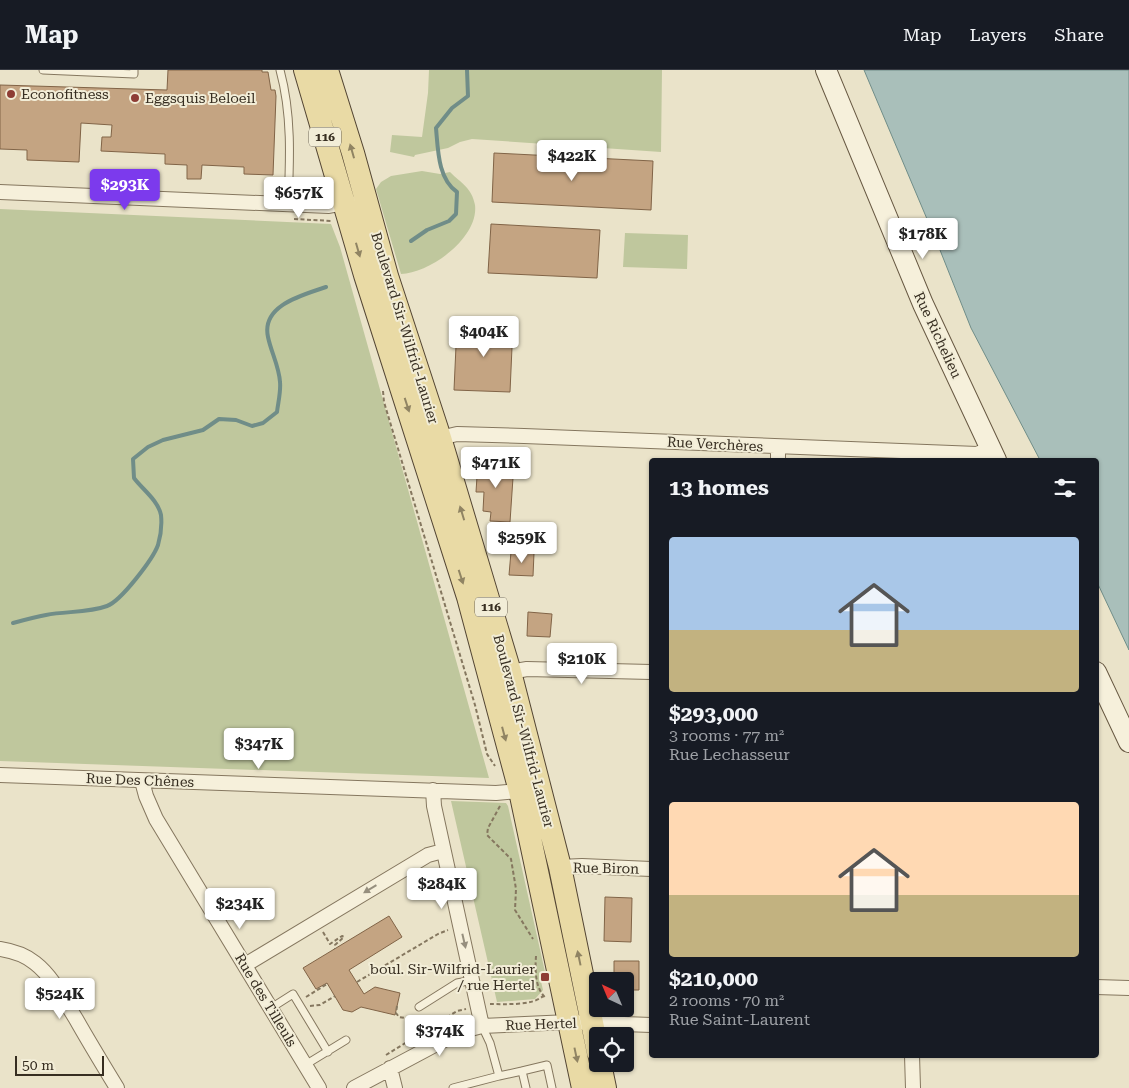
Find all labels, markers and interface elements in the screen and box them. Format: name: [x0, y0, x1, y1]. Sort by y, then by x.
text: Map: [25, 21, 79, 49]
text: Map: [903, 24, 942, 45]
text: Layers: [970, 24, 1026, 45]
text: Share: [1054, 24, 1104, 45]
place label: Econofitness: [21, 86, 109, 102]
marker: Econofitness: [5, 88, 17, 100]
place label: Eggsquis Beloeil: [145, 90, 256, 106]
marker: Eggsquis Beloeil: [129, 92, 141, 104]
road number: 116: [309, 128, 341, 146]
pin: $422K: [537, 140, 607, 182]
one-way arrow: [348, 144, 356, 159]
text: $422K: [548, 146, 596, 165]
pin: $293K: [90, 168, 160, 211]
text: $293K: [101, 175, 149, 194]
pin: $657K: [264, 176, 334, 219]
text: $657K: [275, 183, 323, 202]
pin: $178K: [888, 218, 958, 260]
text: $178K: [899, 224, 947, 243]
street label: Boulevard Sir-Wilfrid-Laurier: [368, 230, 442, 426]
one-way arrow: [355, 243, 363, 258]
street label: Rue Richelieu: [911, 289, 965, 381]
pin: $404K: [449, 316, 519, 358]
text: $404K: [460, 322, 508, 341]
one-way arrow: [403, 398, 411, 413]
street label: Rue Verchères: [667, 433, 764, 455]
pin: $471K: [461, 446, 531, 489]
text: $471K: [472, 453, 520, 472]
icon: filters: [1051, 474, 1079, 502]
text: 13 homes: [669, 476, 769, 500]
one-way arrow: [458, 505, 466, 520]
pin: $259K: [487, 522, 557, 564]
text: $259K: [498, 528, 546, 547]
one-way arrow: [457, 570, 465, 585]
icon: home: [829, 570, 919, 660]
road number: 116: [475, 598, 507, 616]
street label: Boulevard Sir-Wilfrid-Laurier: [490, 633, 558, 830]
pin: $210K: [547, 642, 617, 685]
text: $210K: [558, 649, 606, 668]
text: $293,000: [669, 702, 758, 726]
one-way arrow: [501, 726, 509, 741]
text: 3 rooms · 77 m²: [669, 726, 784, 745]
pin: $347K: [224, 728, 294, 770]
text: $347K: [235, 734, 283, 753]
text: Rue Lechasseur: [669, 745, 790, 764]
street label: Rue Des Chênes: [86, 770, 195, 790]
icon: home: [829, 835, 919, 925]
street label: Rue Biron: [573, 859, 639, 877]
pin: $284K: [407, 868, 477, 910]
text: $284K: [418, 874, 466, 893]
one-way arrow: [363, 885, 376, 894]
pin: $234K: [205, 888, 275, 930]
text: $234K: [216, 894, 264, 913]
one-way arrow: [460, 933, 468, 948]
one-way arrow: [574, 949, 582, 965]
street label: Rue des Tilleuls: [232, 950, 300, 1050]
place label: boul. Sir-Wilfrid-Laurier / rue Hertel: [370, 961, 536, 993]
text: $210,000: [669, 967, 758, 991]
marker: boul. Sir-Wilfrid-Laurier / rue Hertel: [539, 971, 551, 983]
north arrow: [589, 972, 634, 1018]
map controls: [589, 972, 634, 1072]
pin: $524K: [25, 978, 95, 1020]
text: $524K: [36, 984, 84, 1003]
text: 2 rooms · 70 m²: [669, 991, 784, 1010]
text: Rue Saint-Laurent: [669, 1010, 810, 1029]
pin: $374K: [405, 1014, 475, 1057]
street label: Rue Hertel: [505, 1015, 578, 1033]
text: $374K: [416, 1021, 464, 1040]
button: locate: [589, 1027, 634, 1072]
one-way arrow: [572, 1047, 580, 1063]
scale bar: [15, 1053, 104, 1076]
text: 50 m: [22, 1057, 54, 1073]

